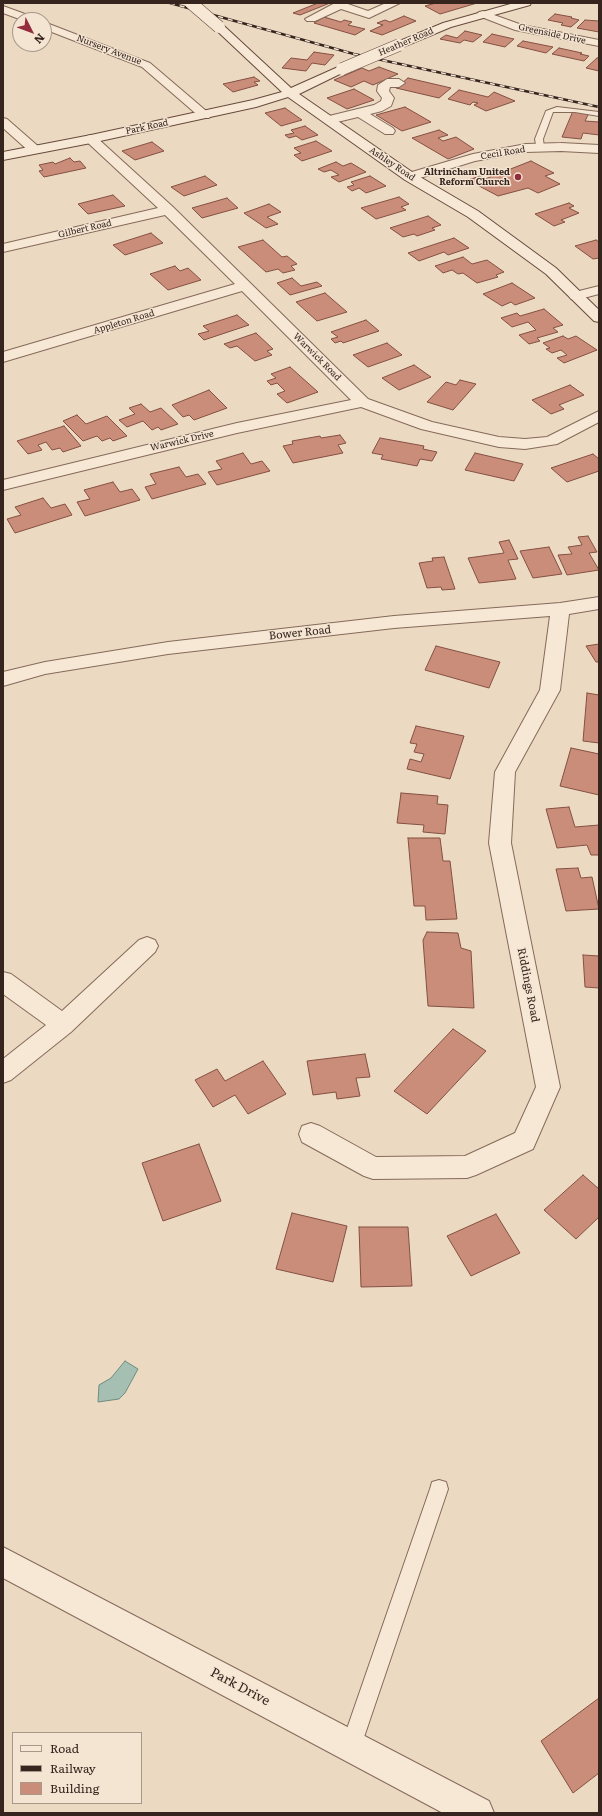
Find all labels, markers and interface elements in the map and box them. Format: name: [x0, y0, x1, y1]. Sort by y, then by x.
north arrow: [12, 12, 52, 52]
street label: Greenside Drive: [517, 22, 587, 46]
street label: Heather Road: [377, 26, 435, 58]
text: N: [31, 31, 49, 48]
street label: Nursery Avenue: [75, 33, 143, 67]
street label: Park Road: [125, 117, 169, 137]
street label: Cecil Road: [480, 144, 526, 162]
street label: Ashley Road: [367, 145, 417, 183]
place label: Altrincham United Reform Church: [424, 167, 510, 188]
marker: Altrincham United Reform Church: [513, 172, 523, 182]
street label: Gilbert Road: [57, 218, 113, 240]
street label: Appleton Road: [92, 308, 156, 336]
street label: Warwick Road: [291, 331, 343, 383]
street label: Warwick Drive: [149, 428, 215, 454]
street label: Bower Road: [268, 623, 332, 643]
street label: Riddings Road: [514, 947, 542, 1023]
street label: Park Drive: [208, 1665, 272, 1709]
legend: [12, 1732, 142, 1804]
text: Road: [50, 1739, 79, 1757]
text: Railway: [50, 1759, 96, 1777]
text: Building: [50, 1779, 99, 1797]

